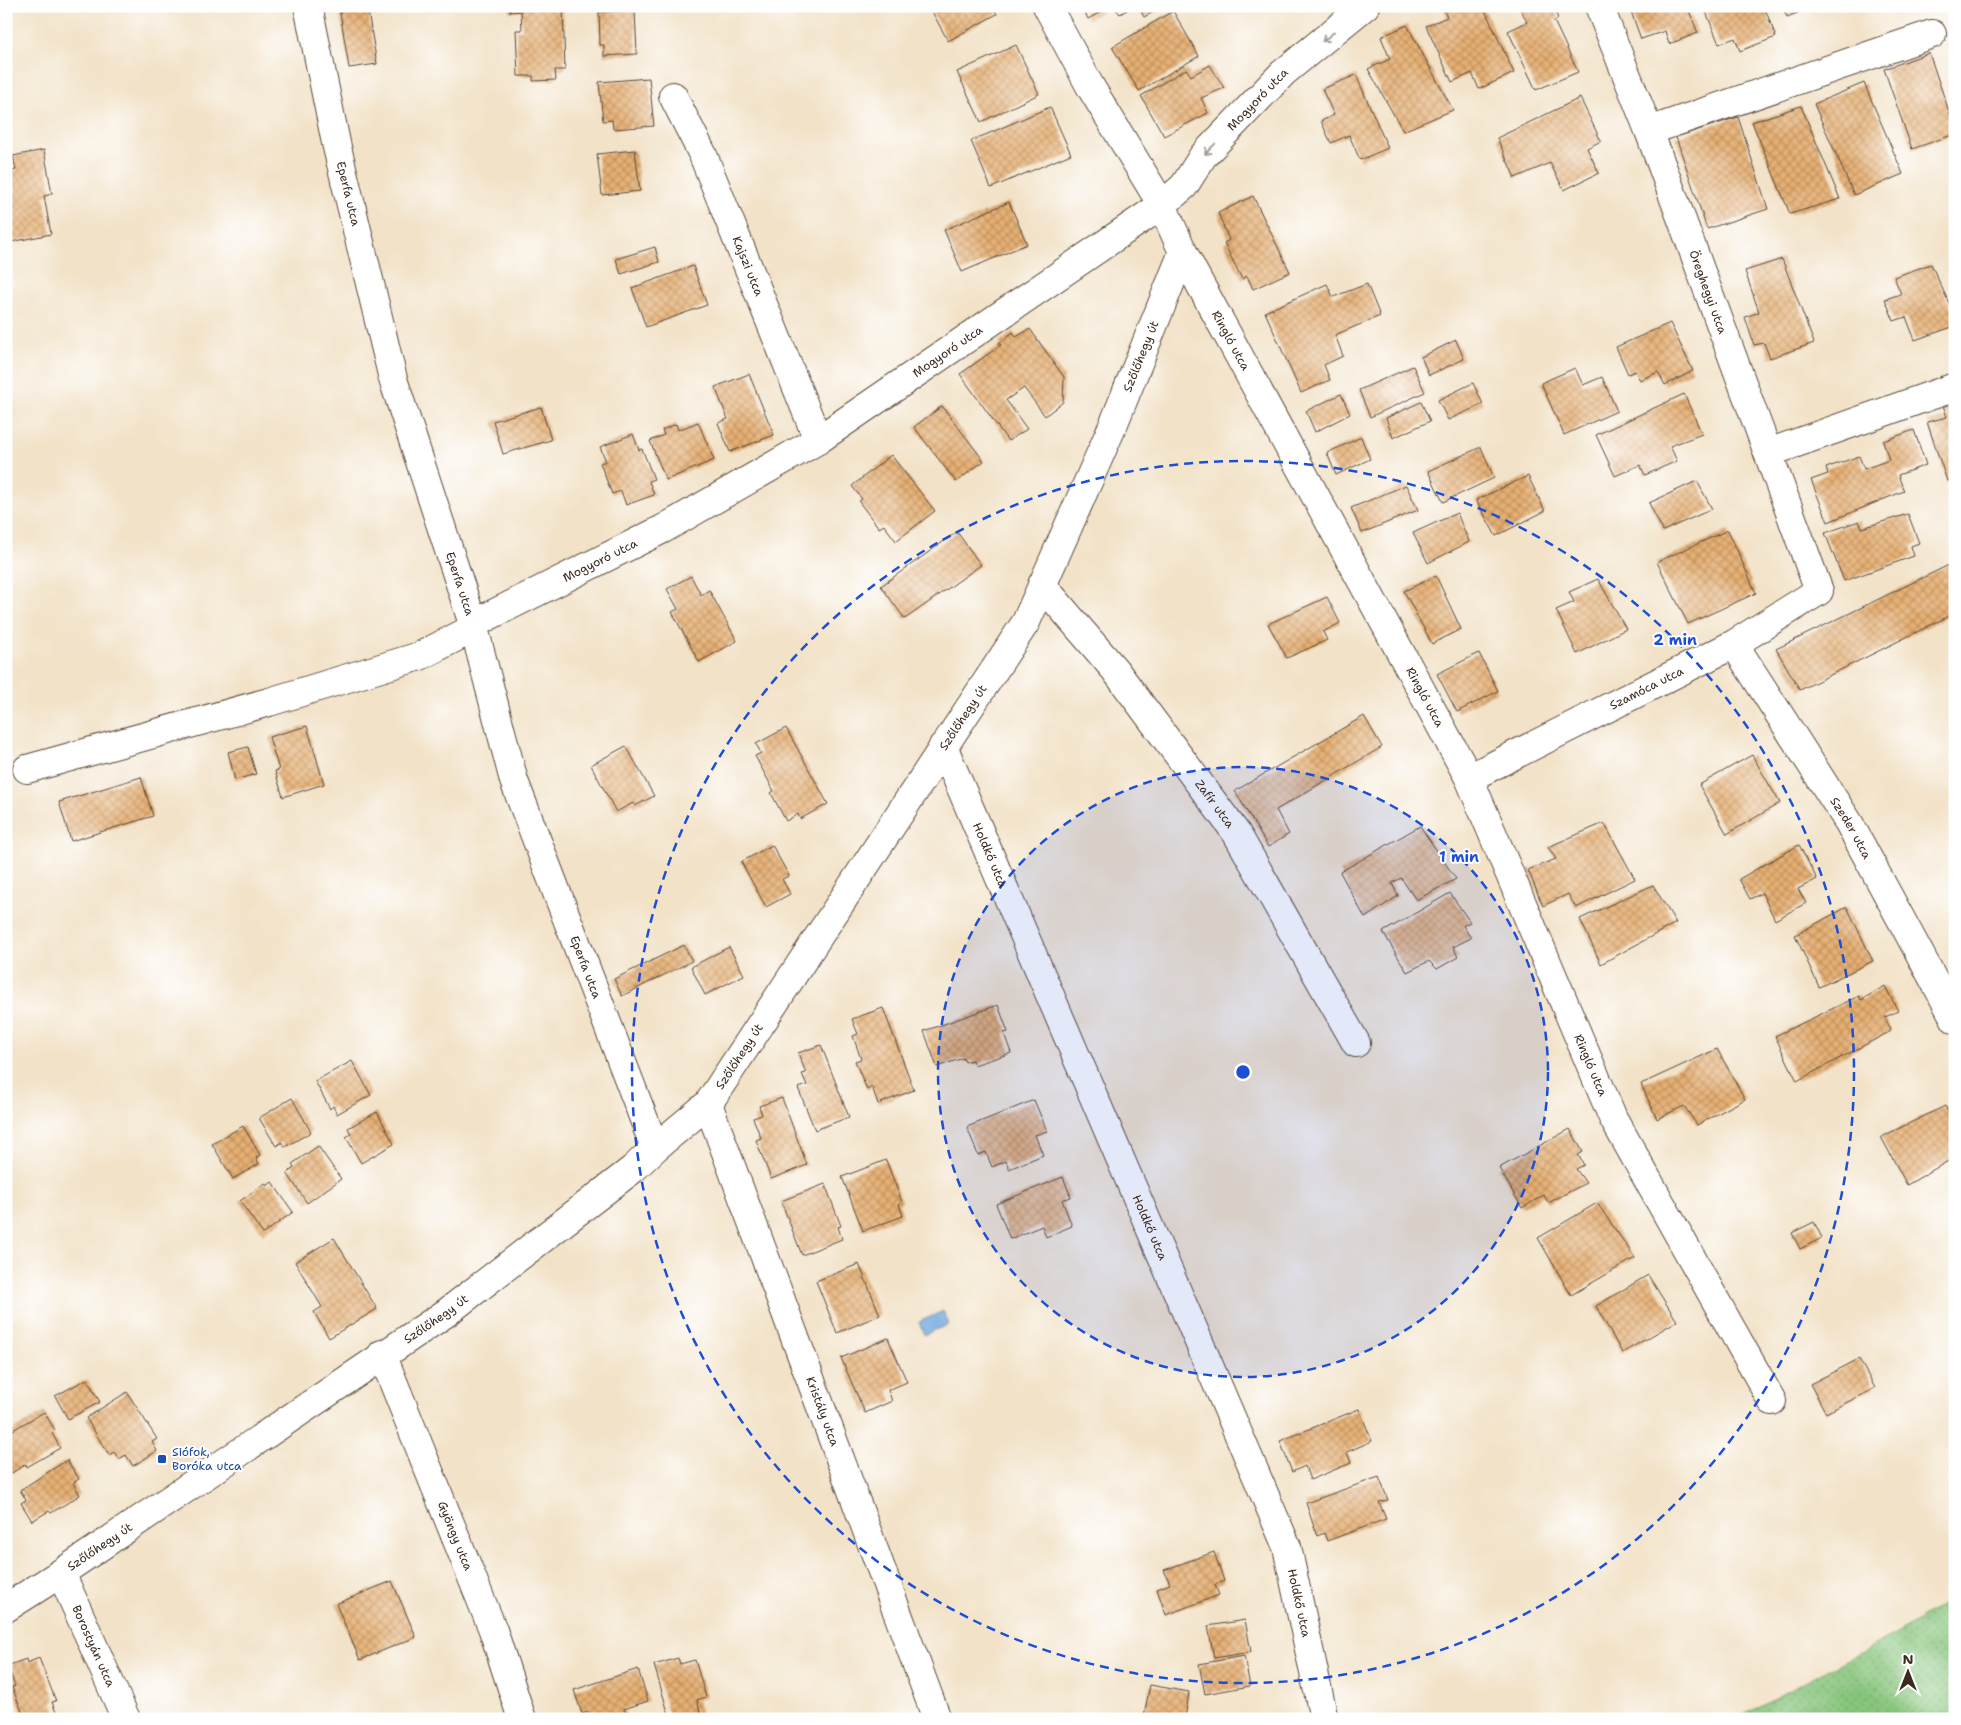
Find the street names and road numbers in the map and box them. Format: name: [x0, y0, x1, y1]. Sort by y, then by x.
street label: Mogyoró utca: [1224, 64, 1292, 134]
street label: Eperfa utca: [333, 160, 364, 228]
street label: Kajszi utca: [729, 234, 767, 299]
street label: Öreghegyi utca: [1685, 248, 1731, 337]
street label: Ringló utca: [1208, 308, 1254, 374]
street label: Szőlőhegy út: [1119, 318, 1162, 394]
street label: Mogyoró utca: [909, 322, 986, 381]
street label: Mogyoró utca: [560, 535, 640, 586]
street label: Eperfa utca: [442, 550, 478, 618]
street label: Szamóca utca: [1607, 663, 1687, 714]
street label: Ringló utca: [1402, 664, 1448, 730]
street label: Szőlőhegy út: [935, 682, 990, 754]
street label: Zafír utca: [1191, 776, 1238, 832]
street label: Szeder utca: [1826, 794, 1875, 862]
street label: Holdkő utca: [969, 820, 1011, 891]
street label: Eperfa utca: [566, 933, 605, 1001]
street label: Szőlőhegy út: [712, 1021, 767, 1092]
street label: Ringló utca: [1570, 1032, 1611, 1099]
street label: Holdkő utca: [1129, 1192, 1171, 1263]
street label: Szőlőhegy út: [400, 1291, 472, 1347]
street label: Kristály utca: [802, 1374, 843, 1449]
street label: Gyöngy utca: [434, 1499, 477, 1574]
street label: Szőlőhegy út: [64, 1519, 136, 1575]
street label: Holdkő utca: [1284, 1567, 1314, 1639]
street label: Borostyán utca: [68, 1603, 119, 1690]

